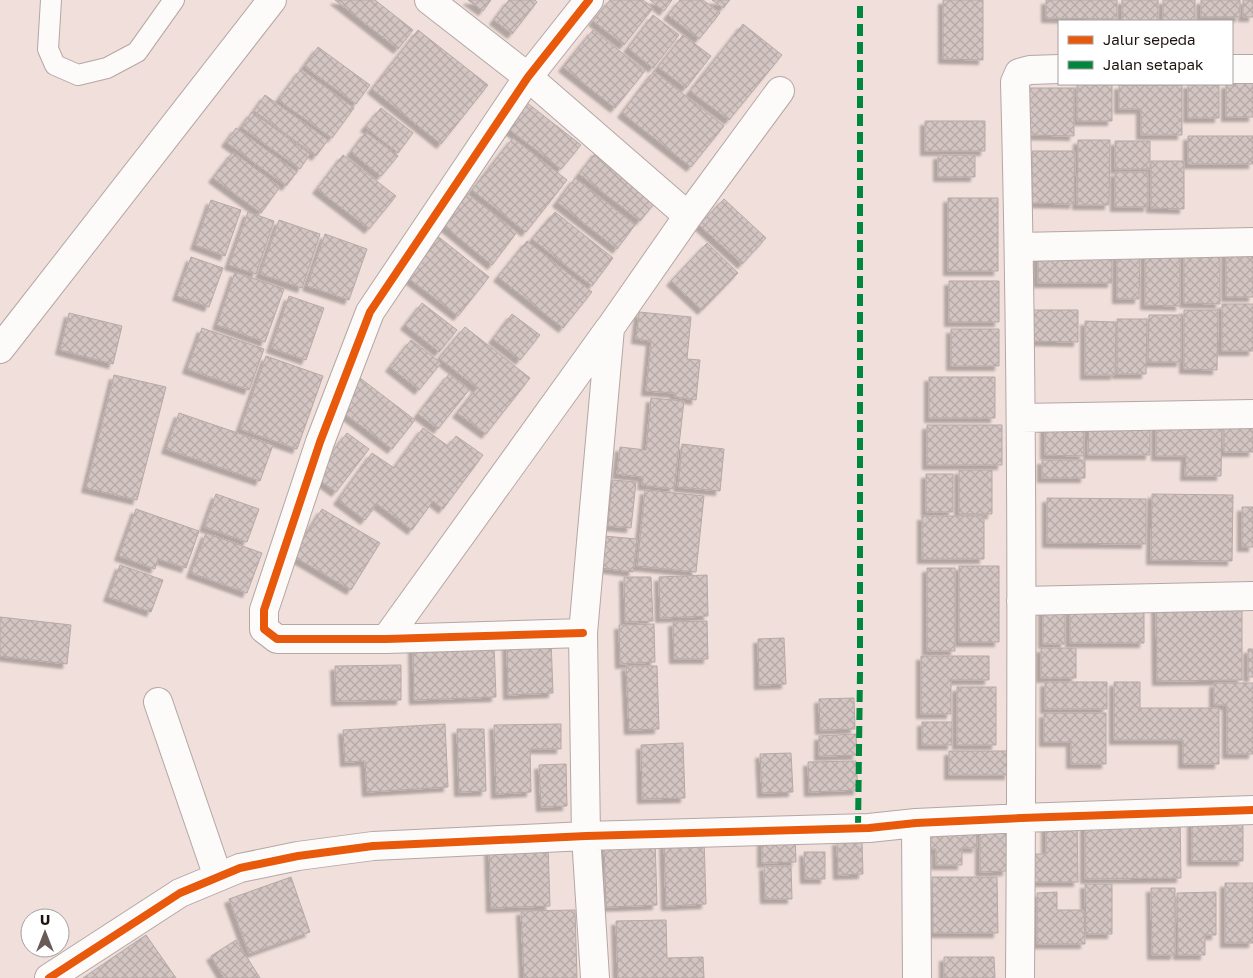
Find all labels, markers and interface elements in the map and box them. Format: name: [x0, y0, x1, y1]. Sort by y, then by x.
legend: [1058, 20, 1233, 85]
text: Jalur sepeda: [1103, 30, 1196, 48]
text: Jalan setapak: [1103, 55, 1204, 73]
north arrow: [20, 908, 70, 958]
text: U: [40, 911, 50, 928]

